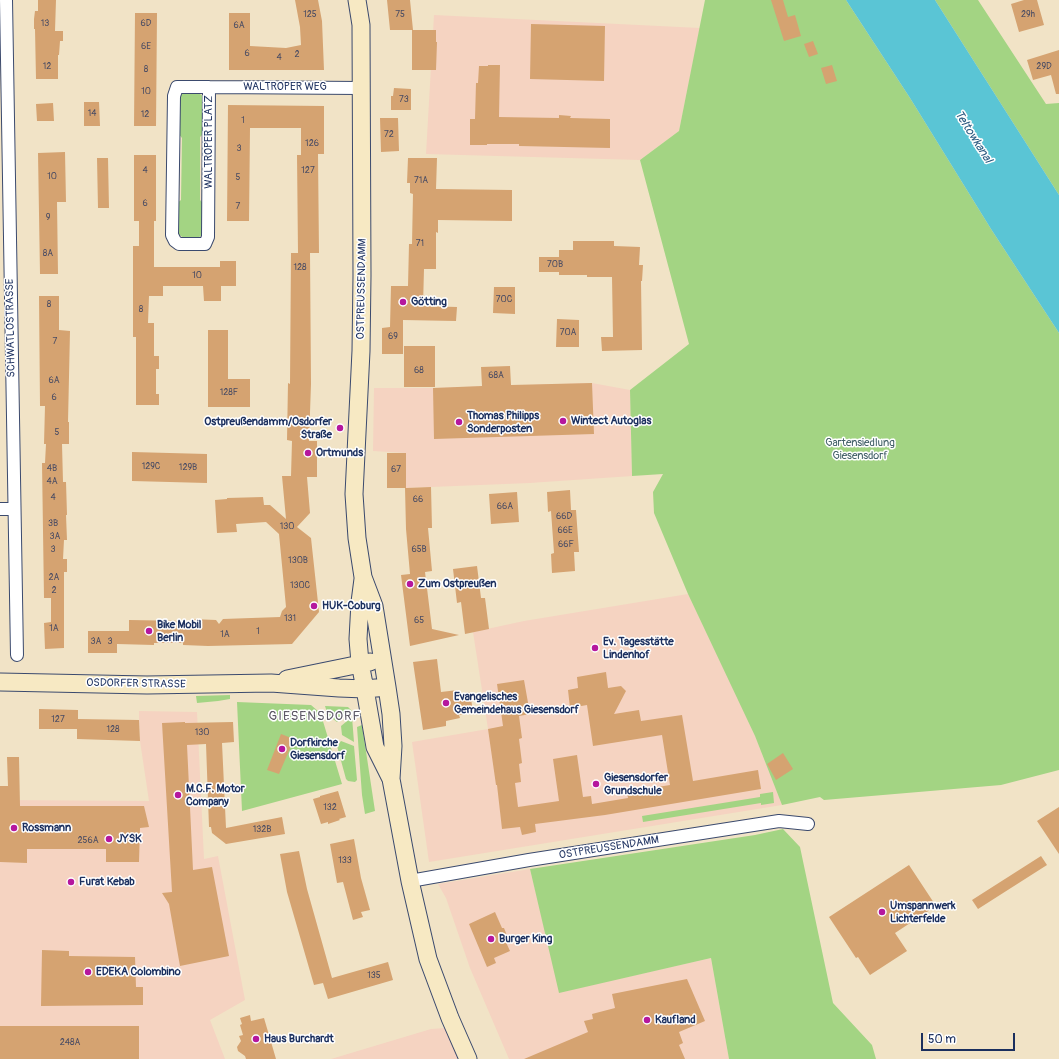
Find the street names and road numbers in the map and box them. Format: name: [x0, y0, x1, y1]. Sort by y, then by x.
street label: WALTROPER WEG: [243, 80, 327, 94]
street label: WALTROPER PLATZ: [202, 95, 216, 189]
street label: OSTPREUSSENDAMM: [355, 238, 369, 340]
street label: SCHWATLOSTRASSE: [4, 278, 18, 378]
street label: OSDORFER STRASSE: [86, 677, 186, 691]
street label: OSTPREUSSENDAMM: [558, 834, 660, 862]

